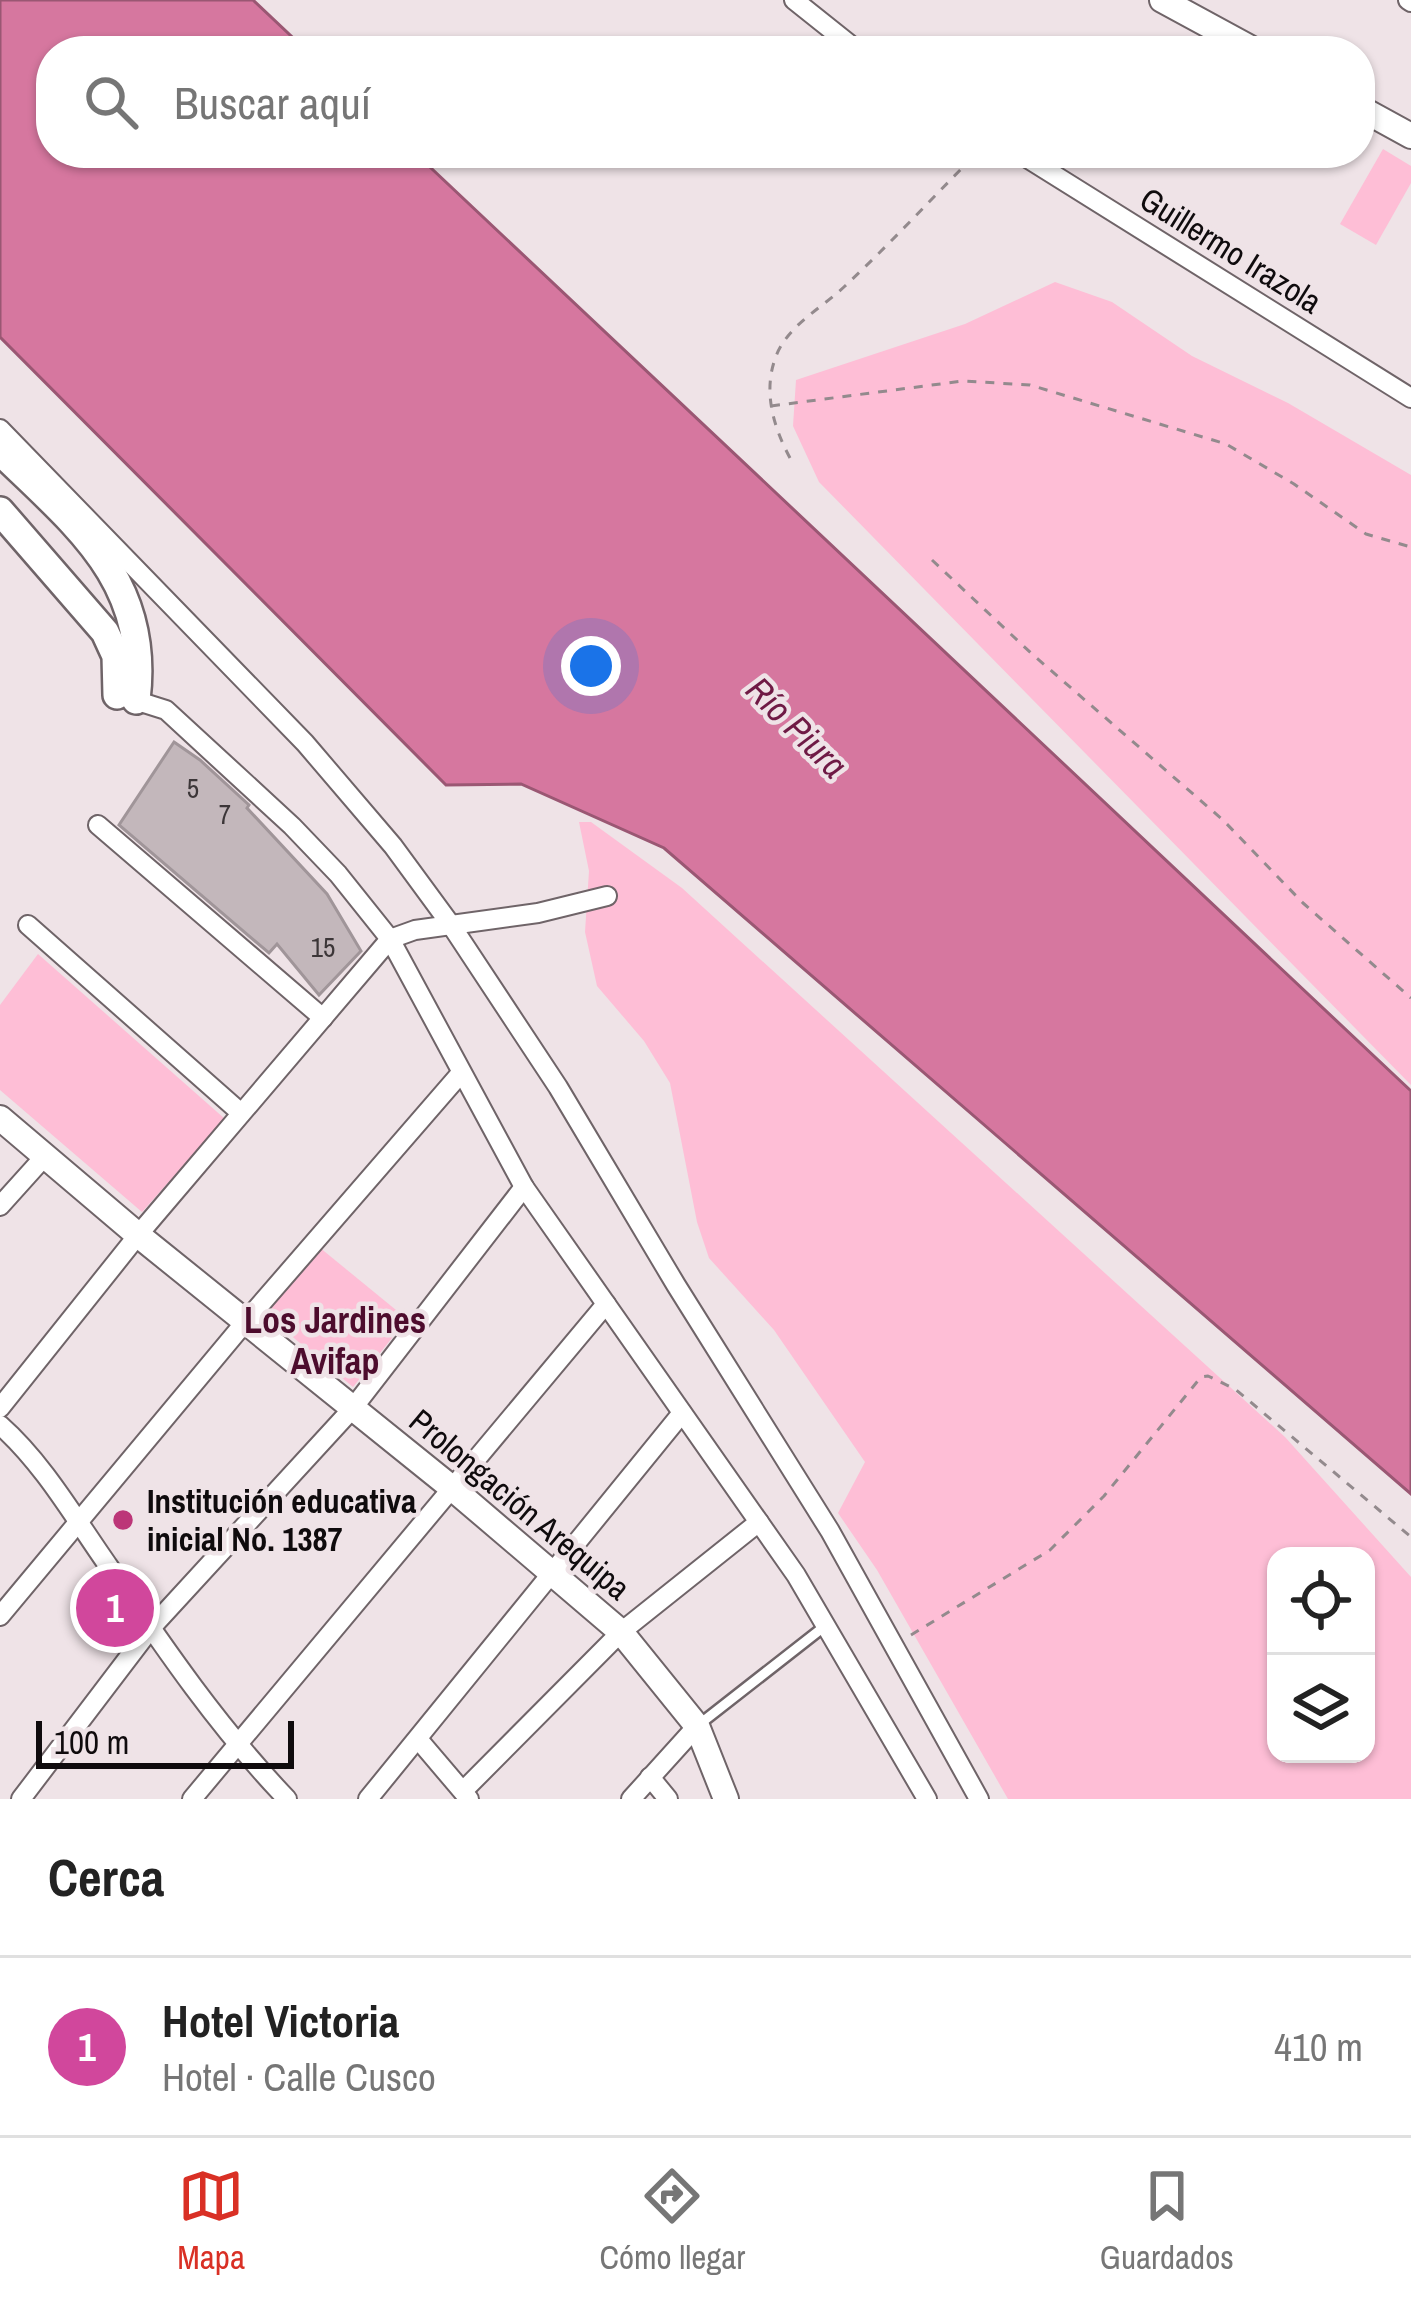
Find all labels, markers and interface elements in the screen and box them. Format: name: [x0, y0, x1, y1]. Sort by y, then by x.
search box: [36, 36, 1375, 168]
icon: search: [78, 69, 144, 135]
text: Buscar aquí: [174, 72, 371, 133]
street label: Guillermo Irazola: [1132, 177, 1330, 323]
your location: [561, 636, 621, 696]
water label: Río Piura: [736, 666, 858, 788]
house number: 5: [187, 770, 199, 806]
house number: 7: [219, 796, 231, 832]
house number: 15: [311, 929, 335, 965]
district label: Los Jardines Avifap: [244, 1296, 426, 1385]
street label: Prolongación Arequipa: [400, 1399, 640, 1609]
place label: Institución educativa inicial No. 1387: [147, 1479, 416, 1561]
marker: Institución educativa inicial No. 1387: [110, 1507, 136, 1533]
map controls: [1267, 1547, 1375, 1763]
button: locate: [1267, 1547, 1375, 1655]
pin: 1: [76, 1563, 154, 1653]
button: layers: [1267, 1655, 1375, 1763]
scale bar: [36, 1715, 294, 1768]
text: 100 m: [54, 1720, 129, 1764]
text: Cerca: [48, 1843, 164, 1912]
text: Hotel Victoria: [162, 1990, 399, 2051]
text: 1: [78, 2021, 96, 2073]
text: 410 m: [1274, 2021, 1363, 2073]
text: Hotel · Calle Cusco: [162, 2051, 436, 2103]
tab: Mapa: [177, 2163, 245, 2279]
tab: Cómo llegar: [599, 2163, 745, 2279]
tab: Guardados: [1100, 2163, 1234, 2279]

